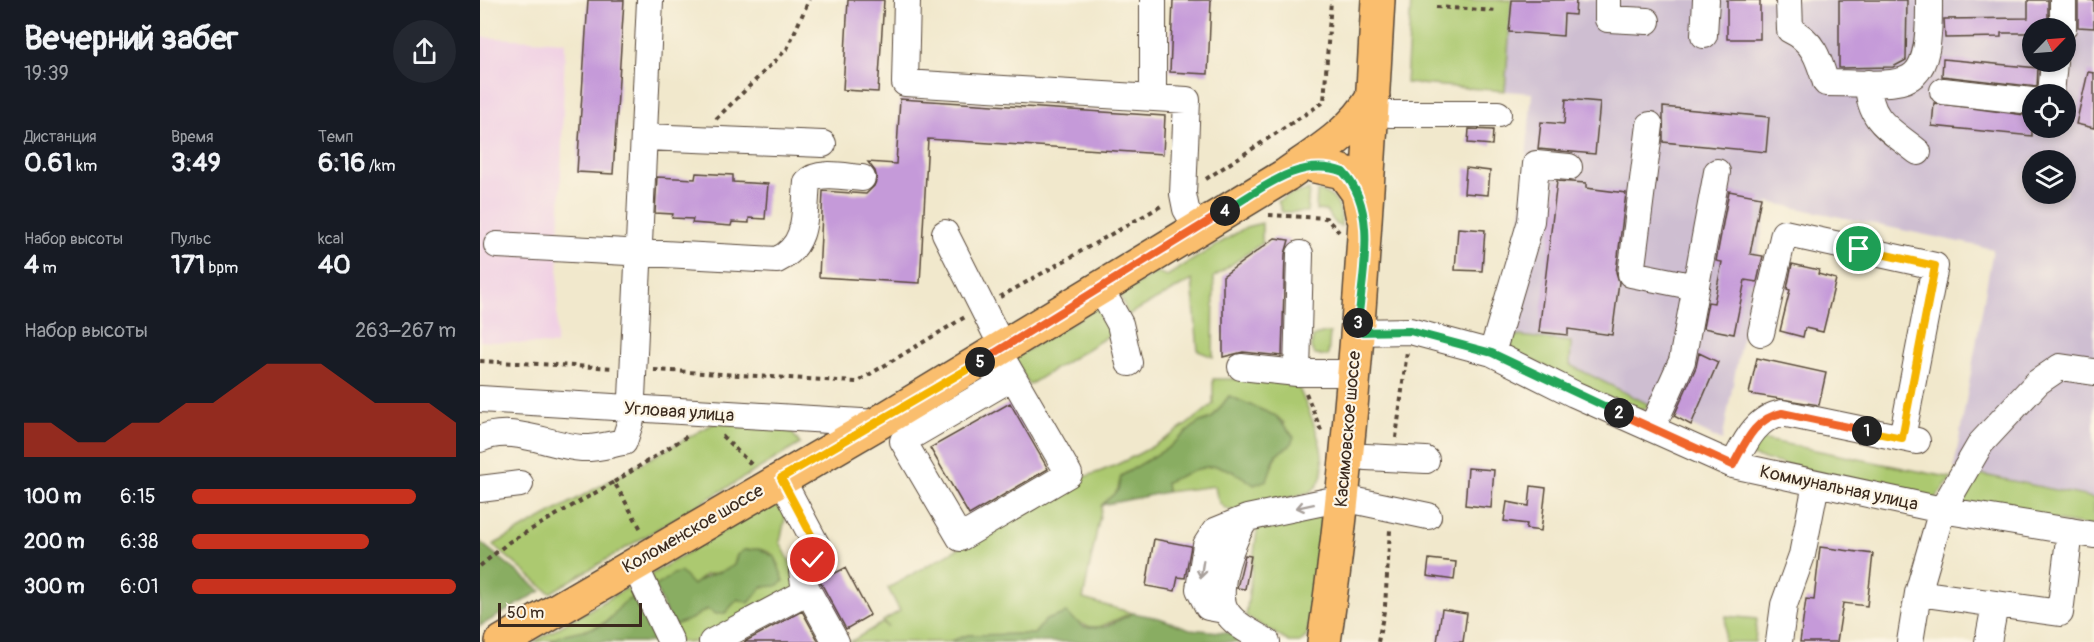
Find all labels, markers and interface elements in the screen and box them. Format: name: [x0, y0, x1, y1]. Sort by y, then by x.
text: Вечерний забег: [24, 18, 238, 59]
north arrow: [2022, 18, 2076, 72]
map controls: [2022, 18, 2076, 204]
button: share: [393, 20, 456, 83]
text: 19:39: [24, 61, 69, 86]
button: locate: [2022, 84, 2076, 138]
text: Дистанция: [24, 127, 97, 147]
text: Время: [171, 127, 214, 147]
text: Темп: [318, 127, 353, 147]
text: 0.61: [24, 147, 73, 179]
text: 3:49: [171, 147, 221, 179]
text: 6:16: [318, 147, 365, 179]
button: layers: [2022, 150, 2076, 204]
text: km: [73, 156, 97, 176]
text: /km: [365, 156, 395, 176]
pin: 4: [1210, 196, 1240, 226]
text: 4: [1220, 201, 1230, 221]
pin: [1833, 223, 1884, 274]
text: Набор высоты: [24, 229, 123, 249]
text: Пульс: [171, 229, 211, 249]
text: kcal: [318, 229, 344, 249]
icon: arrive: [1842, 232, 1875, 265]
text: 4: [24, 249, 39, 281]
text: 171: [171, 249, 205, 281]
text: 40: [318, 249, 351, 281]
text: m: [39, 258, 57, 278]
text: bpm: [205, 258, 238, 278]
pin: 3: [1343, 308, 1373, 338]
text: 3: [1354, 313, 1362, 333]
text: Набор высоты: [24, 318, 148, 343]
text: 263–267 m: [355, 318, 456, 343]
pin: 5: [965, 347, 995, 377]
street label: Касимовское шоссе: [1330, 350, 1366, 508]
text: 5: [976, 352, 984, 372]
street label: Угловая улица: [623, 397, 735, 427]
pin: 2: [1604, 398, 1634, 428]
text: 2: [1615, 403, 1623, 423]
pin: 1: [1852, 416, 1882, 446]
text: 1: [1864, 421, 1870, 441]
street label: Коммунальная улица: [1758, 460, 1920, 516]
street label: Коломенское шоссе: [618, 479, 768, 579]
text: 100 m: [24, 484, 81, 509]
text: 6:15: [120, 484, 156, 509]
one-way arrow: [1296, 500, 1315, 512]
text: 200 m: [24, 529, 85, 554]
text: 6:38: [120, 529, 158, 554]
pin: [787, 534, 838, 585]
icon: check: [796, 543, 829, 576]
one-way arrow: [1196, 559, 1207, 578]
text: 300 m: [24, 574, 85, 599]
text: 6:01: [120, 574, 158, 599]
scale bar: [498, 600, 642, 628]
text: 50 m: [507, 603, 544, 623]

